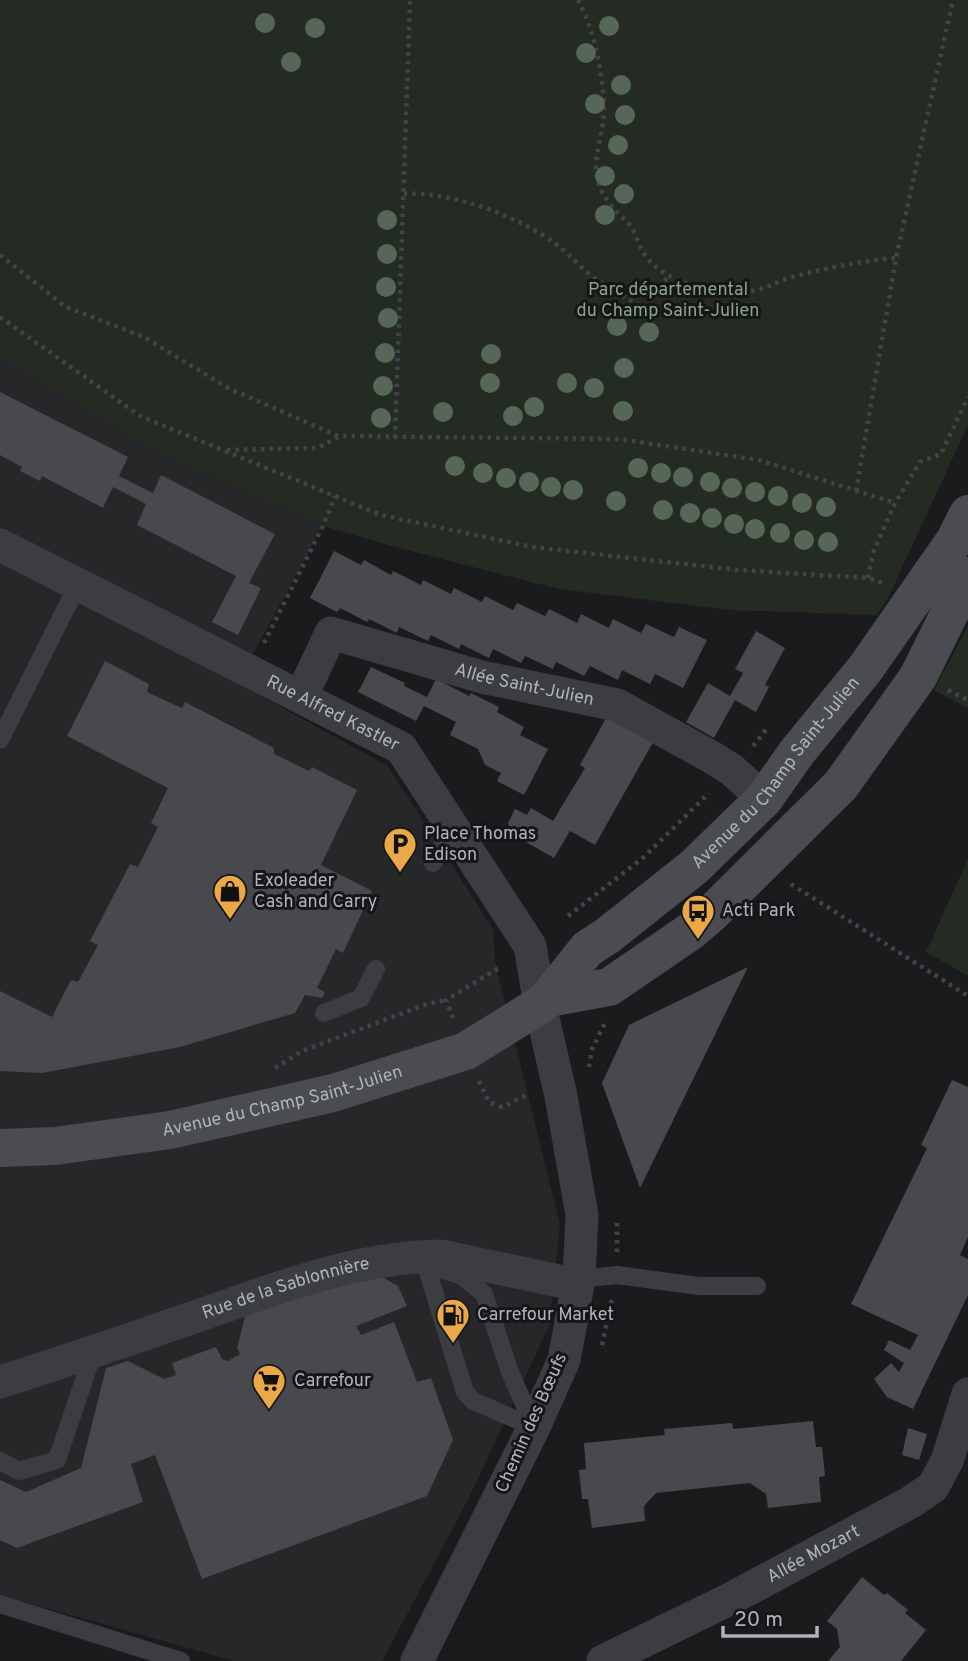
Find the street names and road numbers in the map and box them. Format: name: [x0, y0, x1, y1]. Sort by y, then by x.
street label: Allée Saint-Julien: [452, 658, 596, 711]
street label: Rue Alfred Kastler: [262, 670, 403, 757]
street label: Avenue du Champ Saint-Julien: [687, 672, 865, 874]
street label: Avenue du Champ Saint-Julien: [161, 1060, 406, 1142]
street label: Rue de la Sablonnière: [199, 1252, 372, 1325]
street label: Chemin des Bœufs: [491, 1349, 573, 1497]
street label: Allée Mozart: [763, 1520, 864, 1589]

